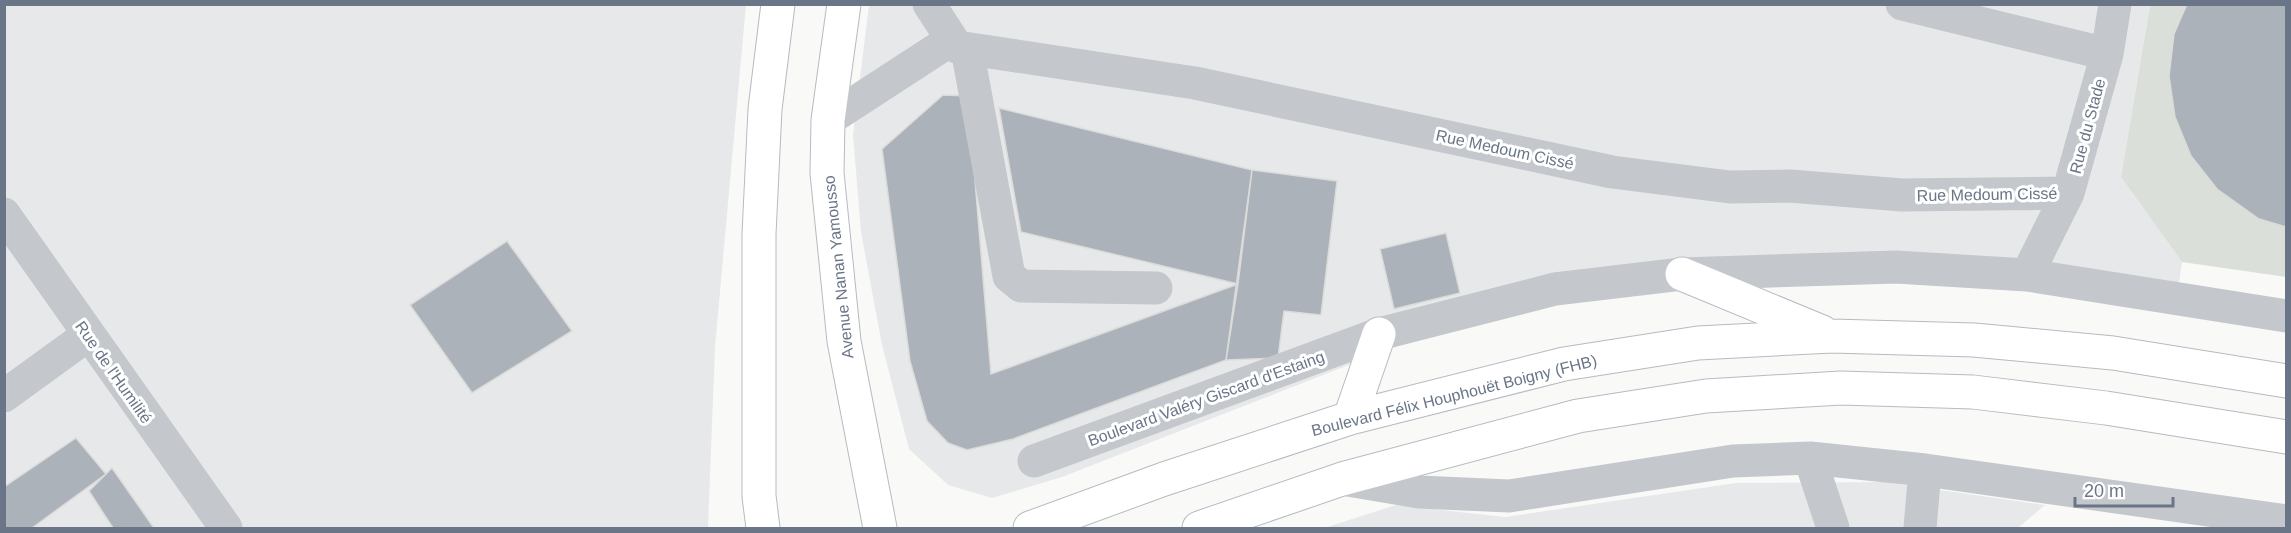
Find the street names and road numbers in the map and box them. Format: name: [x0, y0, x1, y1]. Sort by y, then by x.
street label: Rue du Stade: [2067, 77, 2108, 176]
street label: Rue Medoum Cissé: [1434, 127, 1575, 172]
street label: Avenue Nanan Yamousso: [820, 174, 857, 359]
street label: Rue Medoum Cissé: [1917, 185, 2057, 204]
street label: Rue de l'Humilité: [72, 318, 155, 427]
street label: Boulevard Valéry Giscard d'Estaing: [1086, 348, 1327, 449]
street label: Boulevard Félix Houphouët Boigny (FHB): [1310, 352, 1599, 439]

